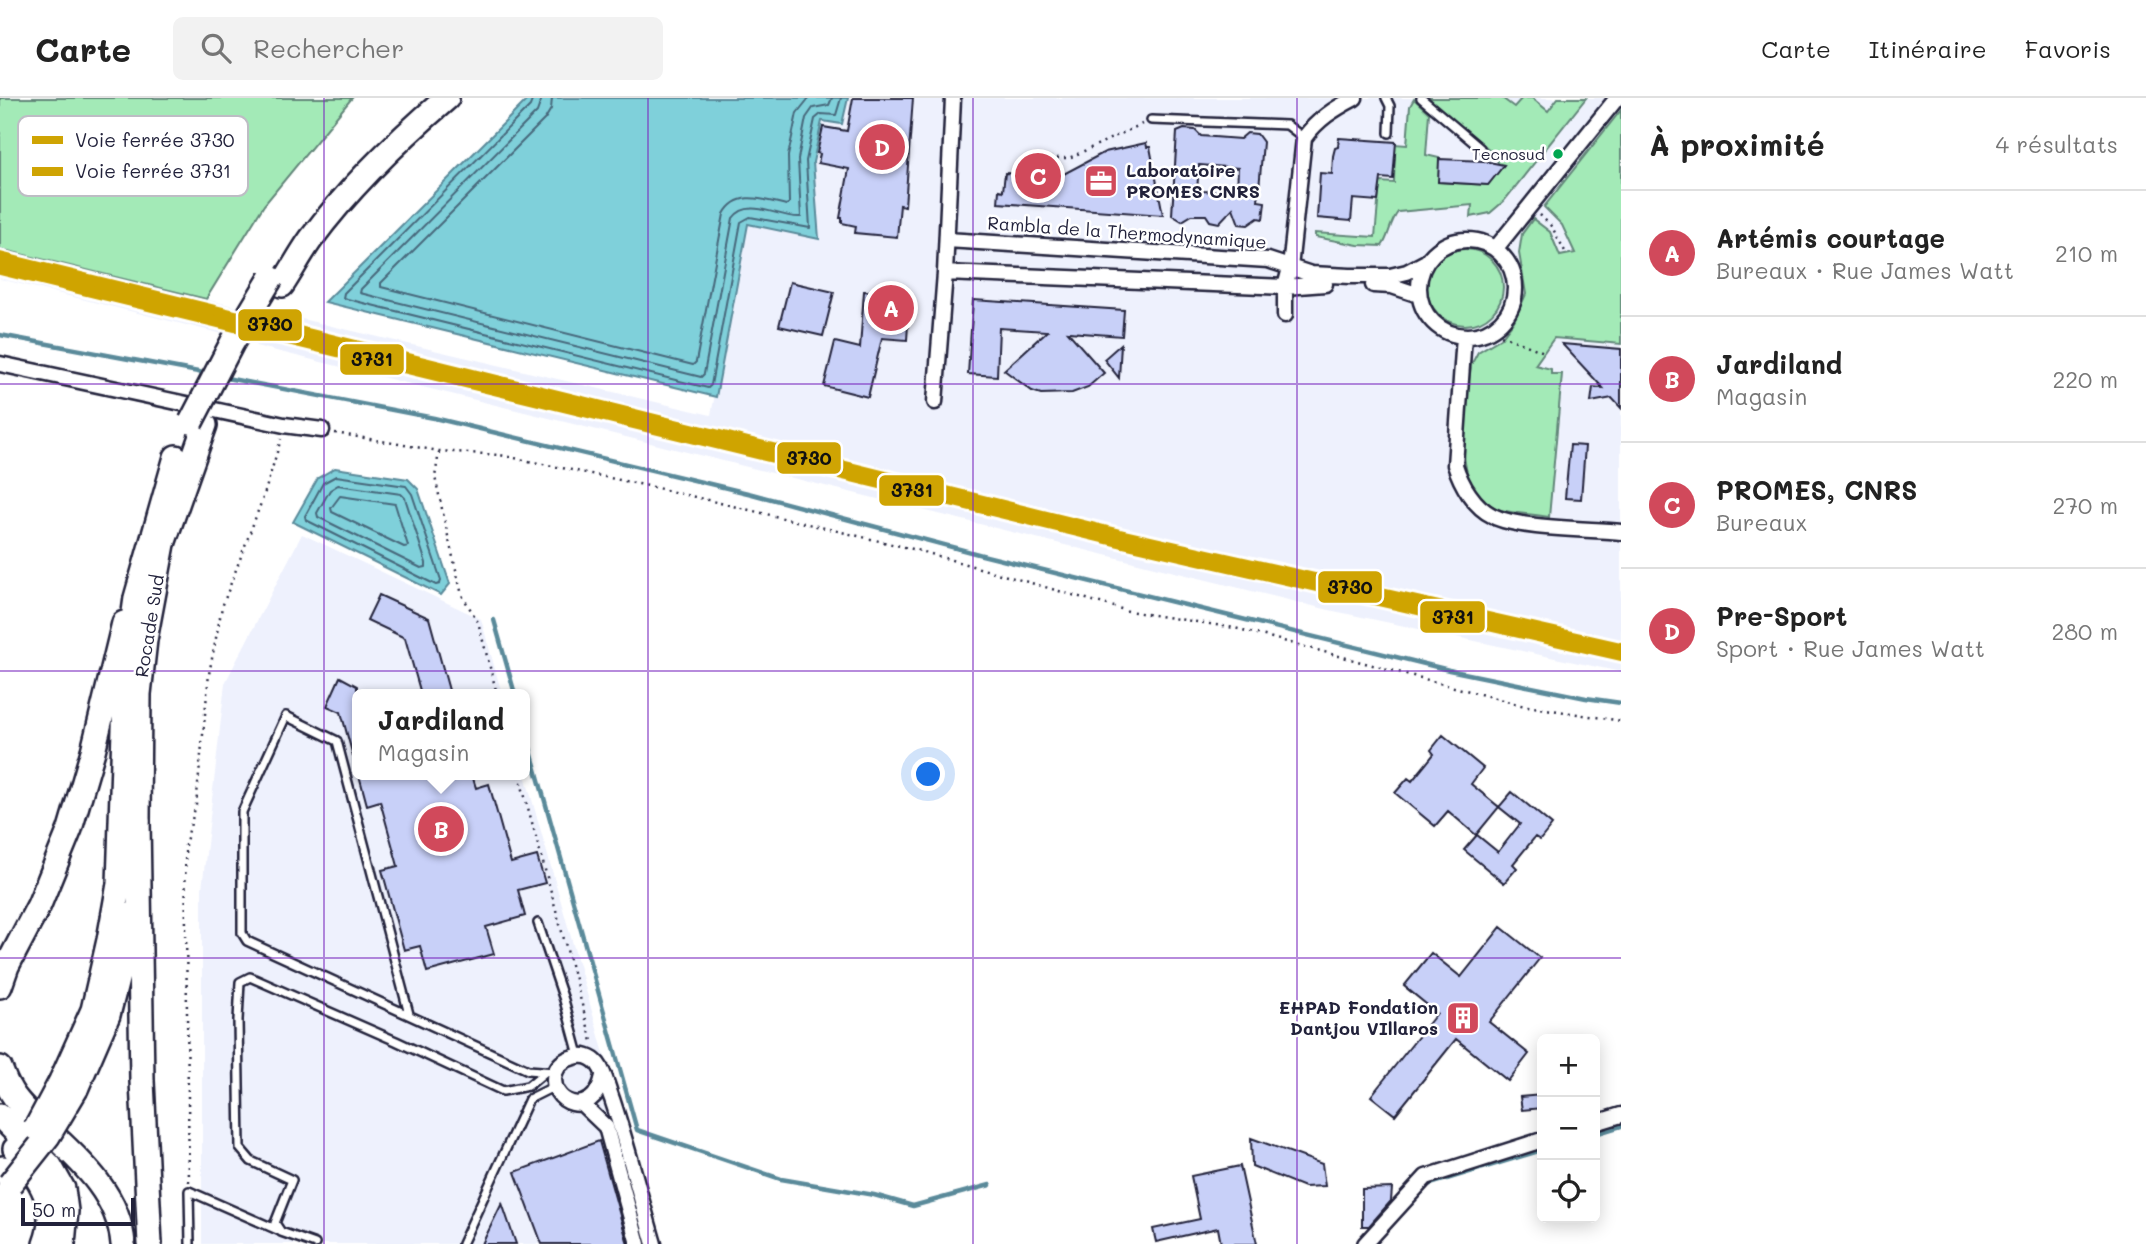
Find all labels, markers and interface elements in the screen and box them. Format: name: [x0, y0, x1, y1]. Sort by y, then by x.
search box: [173, 17, 663, 80]
text: Carte: [35, 27, 131, 70]
icon: search: [197, 29, 235, 67]
text: Rechercher: [253, 31, 404, 65]
text: Carte: [1761, 33, 1831, 64]
text: Itinéraire: [1869, 33, 1987, 64]
text: Favoris: [2025, 33, 2111, 64]
legend: [18, 116, 248, 196]
pin: D: [859, 121, 905, 173]
text: À proximité: [1649, 124, 1825, 164]
text: Voie ferrée 3730: [75, 127, 235, 152]
text: 4 résultats: [1996, 129, 2118, 159]
place label: Tecnosud: [1472, 143, 1545, 164]
marker: Tecnosud: [1551, 147, 1565, 161]
pin: C: [1015, 150, 1061, 202]
text: Voie ferrée 3731: [75, 158, 231, 183]
place label: Laboratoire PROMES CNRS: [1126, 158, 1260, 203]
office icon: Laboratoire PROMES CNRS: [1082, 162, 1120, 200]
street label: Rambla de la Thermodynamique: [987, 210, 1267, 254]
text: Artémis courtage: [1716, 221, 1945, 255]
text: A: [1664, 238, 1680, 268]
text: 210 m: [2055, 238, 2118, 268]
text: Bureaux · Rue James Watt: [1716, 255, 2014, 285]
pin: A: [868, 282, 914, 334]
line badge: 3730: [237, 308, 303, 342]
text: 3730: [247, 311, 293, 336]
line badge: 3731: [339, 343, 405, 376]
text: 3731: [351, 346, 393, 371]
text: Jardiland: [1716, 347, 1842, 381]
text: B: [1664, 364, 1680, 394]
text: 220 m: [2052, 364, 2118, 394]
text: Magasin: [1716, 381, 1807, 411]
line badge: 3730: [776, 441, 842, 475]
text: 3730: [786, 445, 832, 470]
text: PROMES, CNRS: [1716, 473, 1917, 507]
line badge: 3731: [878, 474, 945, 507]
text: 3731: [891, 477, 933, 502]
text: C: [1663, 490, 1681, 520]
text: 270 m: [2053, 490, 2118, 520]
text: Bureaux: [1716, 507, 1807, 537]
line badge: 3730: [1317, 570, 1383, 604]
street label: Rocade Sud: [129, 573, 169, 679]
text: 3730: [1327, 574, 1373, 599]
text: Pre-Sport: [1716, 599, 1847, 633]
line badge: 3731: [1419, 600, 1486, 634]
text: 3731: [1432, 604, 1474, 629]
text: D: [1664, 616, 1680, 646]
text: 280 m: [2051, 616, 2118, 646]
text: Sport · Rue James Watt: [1716, 633, 1985, 663]
popup: [352, 689, 530, 780]
text: Jardiland: [378, 703, 504, 737]
text: Magasin: [378, 737, 469, 767]
your location: [911, 757, 945, 791]
pin: B: [418, 803, 464, 855]
place label: EHPAD Fondation Dantjou VIllaros: [1279, 995, 1438, 1040]
building icon: EHPAD Fondation Dantjou VIllaros: [1444, 999, 1482, 1037]
map controls: [1537, 1034, 1600, 1223]
button: +: [1537, 1034, 1600, 1097]
button: −: [1537, 1097, 1600, 1160]
button: locate: [1537, 1160, 1600, 1223]
scale bar: [21, 1195, 135, 1227]
text: 50 m: [32, 1197, 76, 1222]

